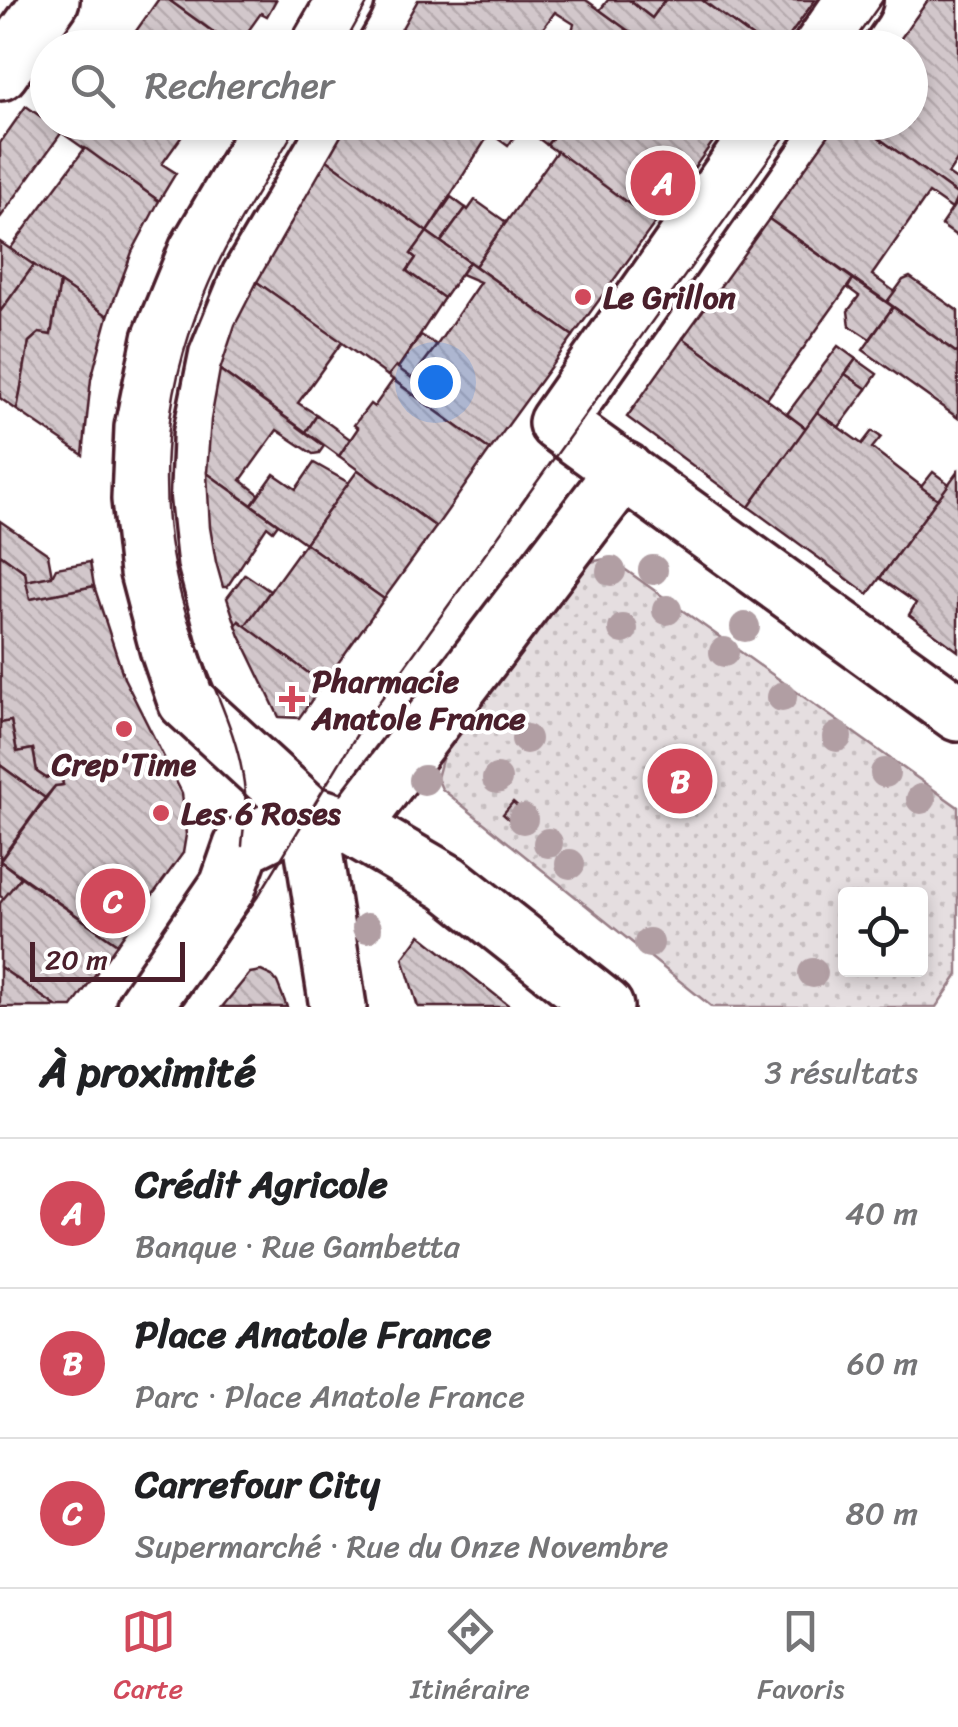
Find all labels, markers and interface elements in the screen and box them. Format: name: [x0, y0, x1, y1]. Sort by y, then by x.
search box: [30, 30, 928, 140]
text: Rechercher: [145, 52, 334, 119]
icon: search: [65, 58, 120, 113]
pin: A: [630, 146, 696, 220]
place label: Le Grillon: [603, 269, 737, 326]
marker: Le Grillon: [572, 286, 594, 308]
your location: [410, 357, 461, 408]
place label: Pharmacie Anatole France: [310, 653, 526, 747]
marker: Pharmacie Anatole France: [281, 688, 303, 710]
marker: Crep'Time: [113, 718, 135, 740]
place label: Crep'Time: [51, 736, 197, 793]
pin: B: [648, 744, 712, 818]
place label: Les 6 Roses: [181, 785, 342, 842]
marker: Les 6 Roses: [150, 802, 172, 824]
pin: C: [80, 864, 146, 938]
map controls: [838, 887, 928, 977]
button: locate: [838, 887, 928, 977]
text: 20 m: [45, 935, 108, 984]
scale bar: [30, 937, 185, 981]
text: À proximité: [40, 1035, 256, 1109]
text: 3 résultats: [764, 1044, 918, 1101]
text: Crédit Agricole: [135, 1151, 388, 1218]
text: A: [62, 1185, 83, 1242]
text: 40 m: [845, 1185, 918, 1242]
text: Banque · Rue Gambetta: [135, 1218, 460, 1275]
text: Place Anatole France: [135, 1301, 491, 1368]
text: B: [62, 1335, 83, 1392]
text: 60 m: [847, 1335, 918, 1392]
text: Parc · Place Anatole France: [135, 1368, 525, 1425]
text: Carrefour City: [135, 1451, 380, 1518]
text: C: [63, 1485, 82, 1542]
text: 80 m: [846, 1485, 918, 1542]
text: Supermarché · Rue du Onze Novembre: [135, 1518, 668, 1575]
tab: Carte: [114, 1604, 183, 1713]
tab: Itinéraire: [410, 1604, 530, 1713]
tab: Favoris: [757, 1604, 844, 1713]

